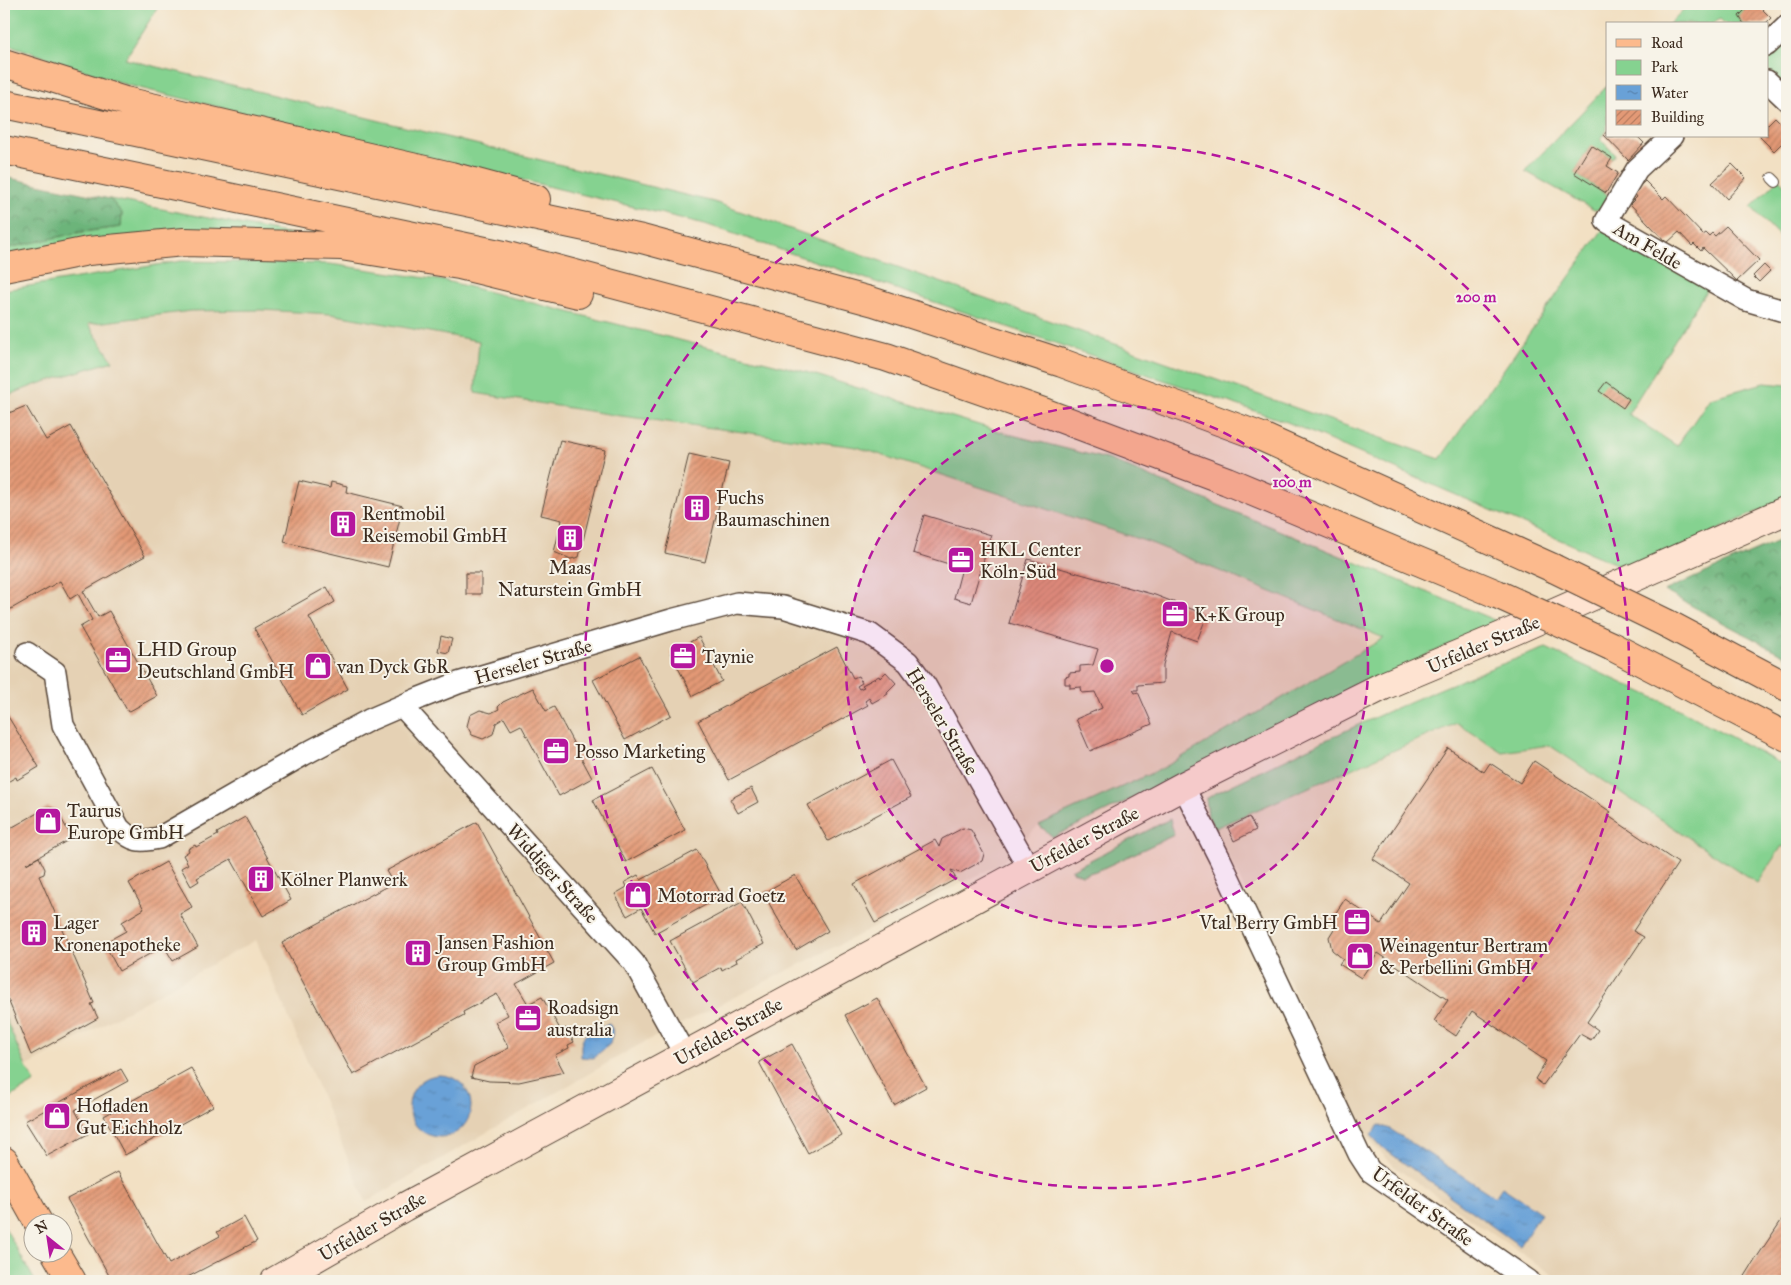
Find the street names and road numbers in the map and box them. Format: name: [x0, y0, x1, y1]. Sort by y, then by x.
street label: Am Felde: [1609, 216, 1686, 274]
street label: Urfelder Straße: [1423, 610, 1543, 679]
street label: Herseler Straße: [472, 634, 594, 689]
street label: Herseler Straße: [902, 664, 984, 779]
street label: Urfelder Straße: [1026, 801, 1143, 878]
street label: Widdiger Straße: [501, 819, 603, 929]
street label: Urfelder Straße: [670, 992, 786, 1071]
street label: Urfelder Straße: [1367, 1162, 1478, 1251]
street label: Urfelder Straße: [314, 1186, 430, 1266]

